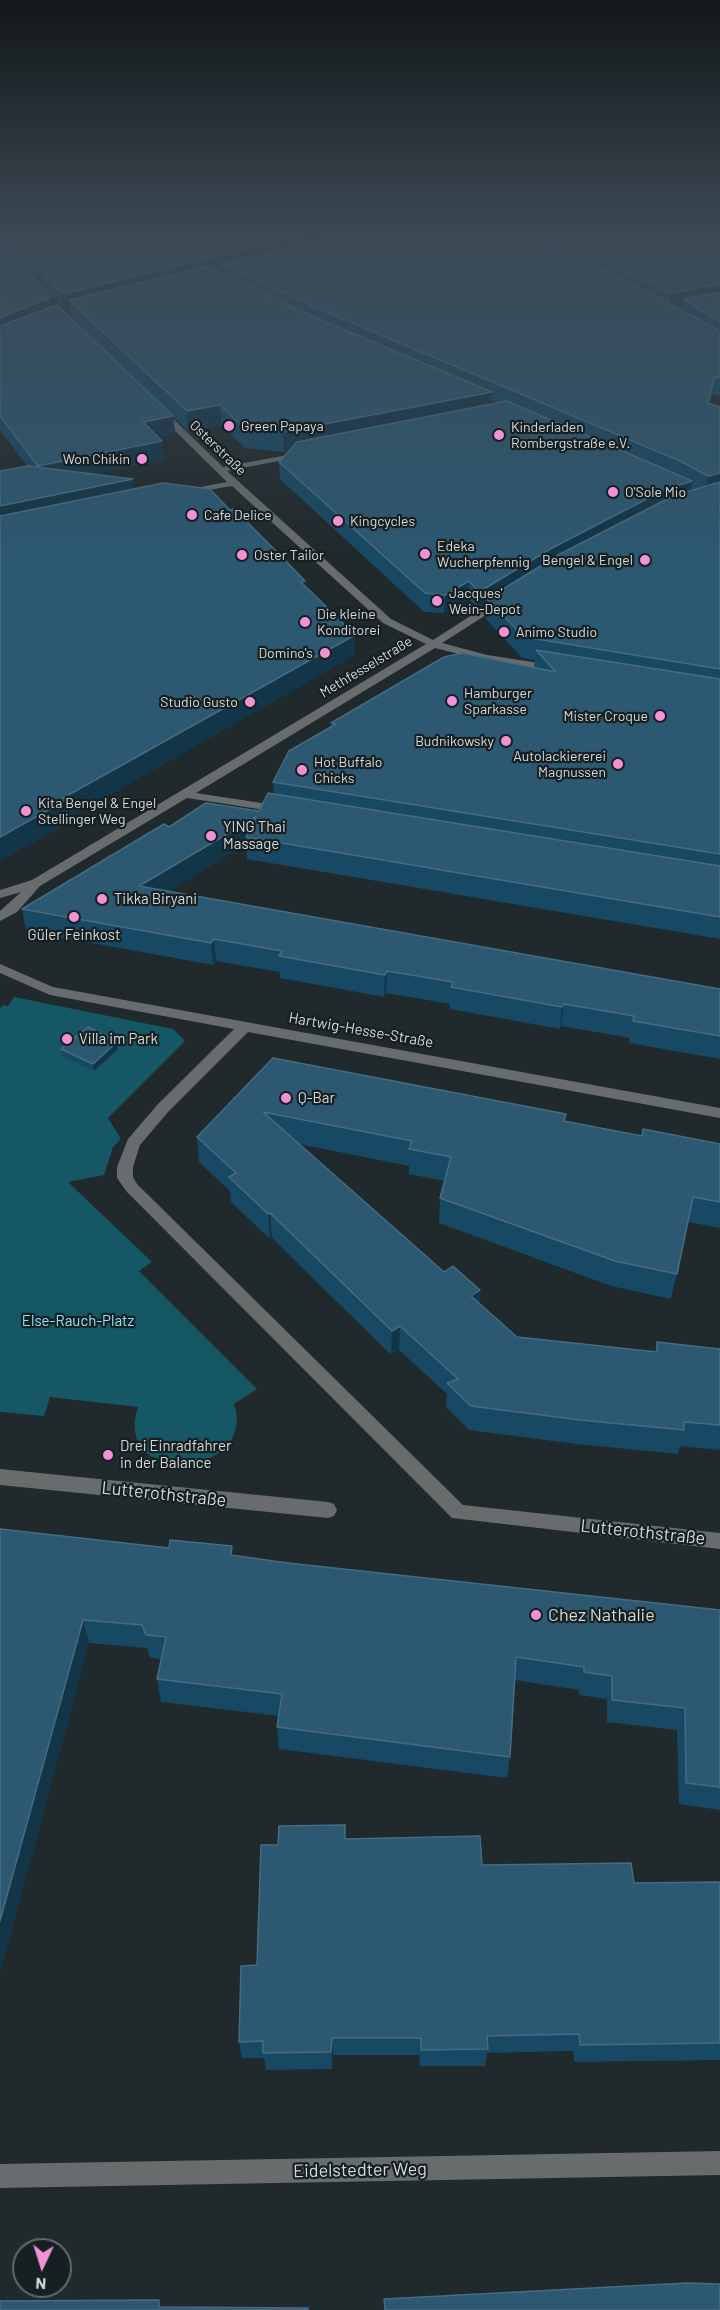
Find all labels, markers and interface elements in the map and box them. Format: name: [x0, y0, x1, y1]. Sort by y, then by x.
street label: Osterstraße: [186, 417, 250, 479]
place label: Green Papaya: [241, 418, 324, 434]
marker: Green Papaya: [222, 419, 236, 433]
place label: Kinderladen Rombergstraße e.V.: [511, 419, 630, 452]
marker: Kinderladen Rombergstraße e.V.: [492, 428, 506, 442]
place label: Won Chikin: [63, 451, 130, 467]
marker: Won Chikin: [135, 452, 149, 466]
place label: O'Sole Mio: [625, 484, 686, 500]
marker: O'Sole Mio: [606, 485, 620, 499]
place label: Cafe Delice: [204, 507, 272, 523]
marker: Cafe Delice: [185, 508, 199, 522]
place label: Kingcycles: [350, 513, 415, 529]
marker: Kingcycles: [331, 514, 345, 528]
place label: Edeka Wucherpfennig: [437, 538, 530, 570]
place label: Oster Tailor: [254, 547, 324, 563]
marker: Edeka Wucherpfennig: [418, 547, 432, 561]
marker: Oster Tailor: [235, 548, 249, 562]
place label: Bengel & Engel: [542, 552, 633, 568]
marker: Bengel & Engel: [638, 553, 652, 567]
place label: Jacques' Wein-Depot: [449, 585, 521, 618]
marker: Jacques' Wein-Depot: [430, 594, 444, 608]
place label: Die kleine Konditorei: [317, 606, 380, 638]
marker: Die kleine Konditorei: [298, 615, 312, 629]
place label: Animo Studio: [516, 624, 597, 640]
marker: Animo Studio: [497, 625, 511, 639]
street label: Methfesselstraße: [317, 633, 415, 701]
place label: Domino's: [258, 645, 313, 661]
marker: Domino's: [318, 646, 332, 660]
place label: Hamburger Sparkasse: [464, 685, 532, 718]
place label: Studio Gusto: [160, 694, 238, 710]
marker: Hamburger Sparkasse: [445, 694, 459, 708]
marker: Studio Gusto: [243, 695, 257, 709]
place label: Mister Croque: [564, 708, 648, 724]
marker: Mister Croque: [653, 709, 667, 723]
place label: Budnikowsky: [415, 733, 494, 749]
marker: Budnikowsky: [499, 734, 513, 748]
place label: Autolackiererei Magnussen: [513, 748, 606, 780]
place label: Hot Buffalo Chicks: [314, 754, 382, 786]
marker: Autolackiererei Magnussen: [611, 757, 625, 771]
marker: Hot Buffalo Chicks: [295, 763, 309, 777]
place label: Kita Bengel & Engel Stellinger Weg: [38, 795, 156, 828]
marker: Kita Bengel & Engel Stellinger Weg: [19, 804, 33, 818]
place label: YING Thai Massage: [223, 818, 286, 853]
marker: YING Thai Massage: [204, 829, 218, 843]
place label: Tikka Biryani: [114, 890, 197, 908]
marker: Tikka Biryani: [95, 892, 109, 906]
marker: Güler Feinkost: [67, 910, 81, 924]
place label: Güler Feinkost: [27, 926, 121, 944]
street label: Hartwig-Hesse-Straße: [287, 1008, 435, 1052]
place label: Villa im Park: [79, 1030, 158, 1048]
marker: Villa im Park: [60, 1032, 74, 1046]
place label: Q-Bar: [298, 1089, 335, 1107]
marker: Q-Bar: [279, 1091, 293, 1105]
park label: Else-Rauch-Platz: [22, 1312, 134, 1330]
place label: Drei Einradfahrer in der Balance: [120, 1437, 231, 1472]
marker: Drei Einradfahrer in der Balance: [101, 1448, 115, 1462]
street label: Lutterothstraße: [101, 1477, 227, 1511]
street label: Lutterothstraße: [580, 1515, 706, 1549]
place label: Chez Nathalie: [548, 1604, 655, 1626]
marker: Chez Nathalie: [529, 1608, 543, 1622]
street label: Eidelstedter Weg: [293, 2158, 427, 2182]
north arrow: [12, 2238, 72, 2298]
text: N: [35, 2275, 47, 2294]

